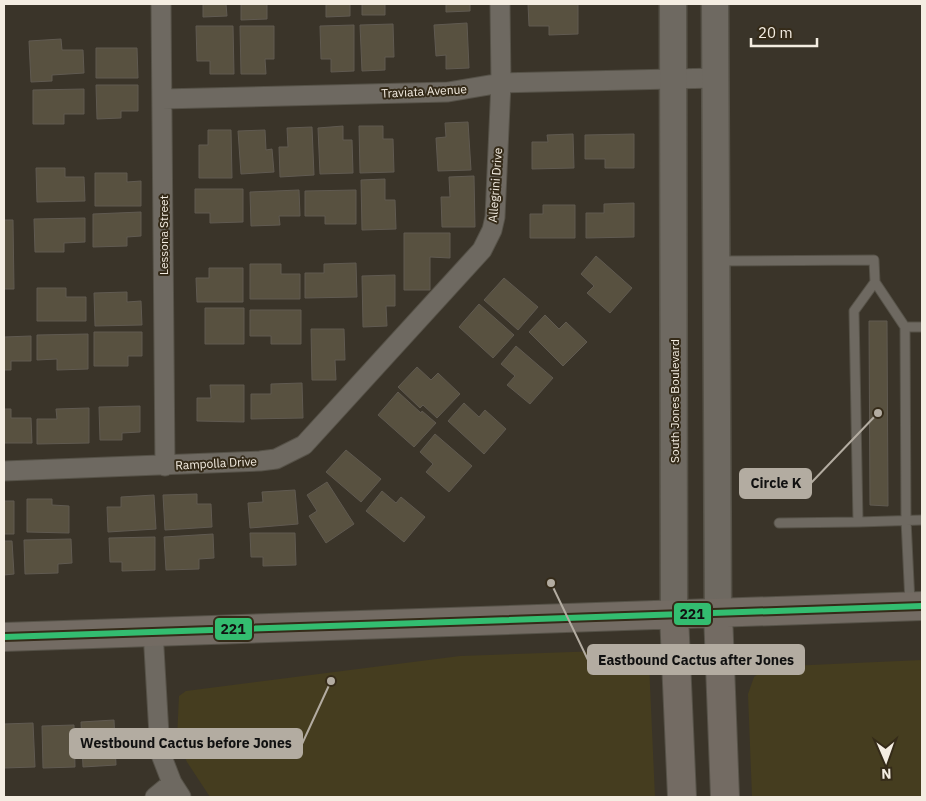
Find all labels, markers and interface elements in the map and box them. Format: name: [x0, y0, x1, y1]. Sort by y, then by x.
scale bar: [751, 15, 817, 47]
text: 20 m: [758, 23, 793, 42]
street label: Traviata Avenue: [381, 81, 468, 101]
street label: Allegrini Drive: [485, 147, 505, 223]
street label: Lessona Street: [156, 195, 171, 275]
street label: South Jones Boulevard: [667, 339, 682, 463]
street label: Rampolla Drive: [175, 453, 258, 473]
callout: Circle K: [740, 469, 811, 498]
text: Circle K: [750, 474, 802, 492]
line badge: 221: [673, 602, 712, 626]
text: 221: [679, 605, 705, 623]
line badge: 221: [214, 617, 253, 641]
text: 221: [220, 620, 246, 638]
callout: Eastbound Cactus after Jones: [588, 645, 804, 674]
text: Eastbound Cactus after Jones: [598, 651, 794, 669]
callout: Westbound Cactus before Jones: [70, 729, 302, 758]
text: Westbound Cactus before Jones: [80, 734, 292, 752]
north arrow: [861, 736, 911, 786]
text: N: [881, 765, 892, 783]

